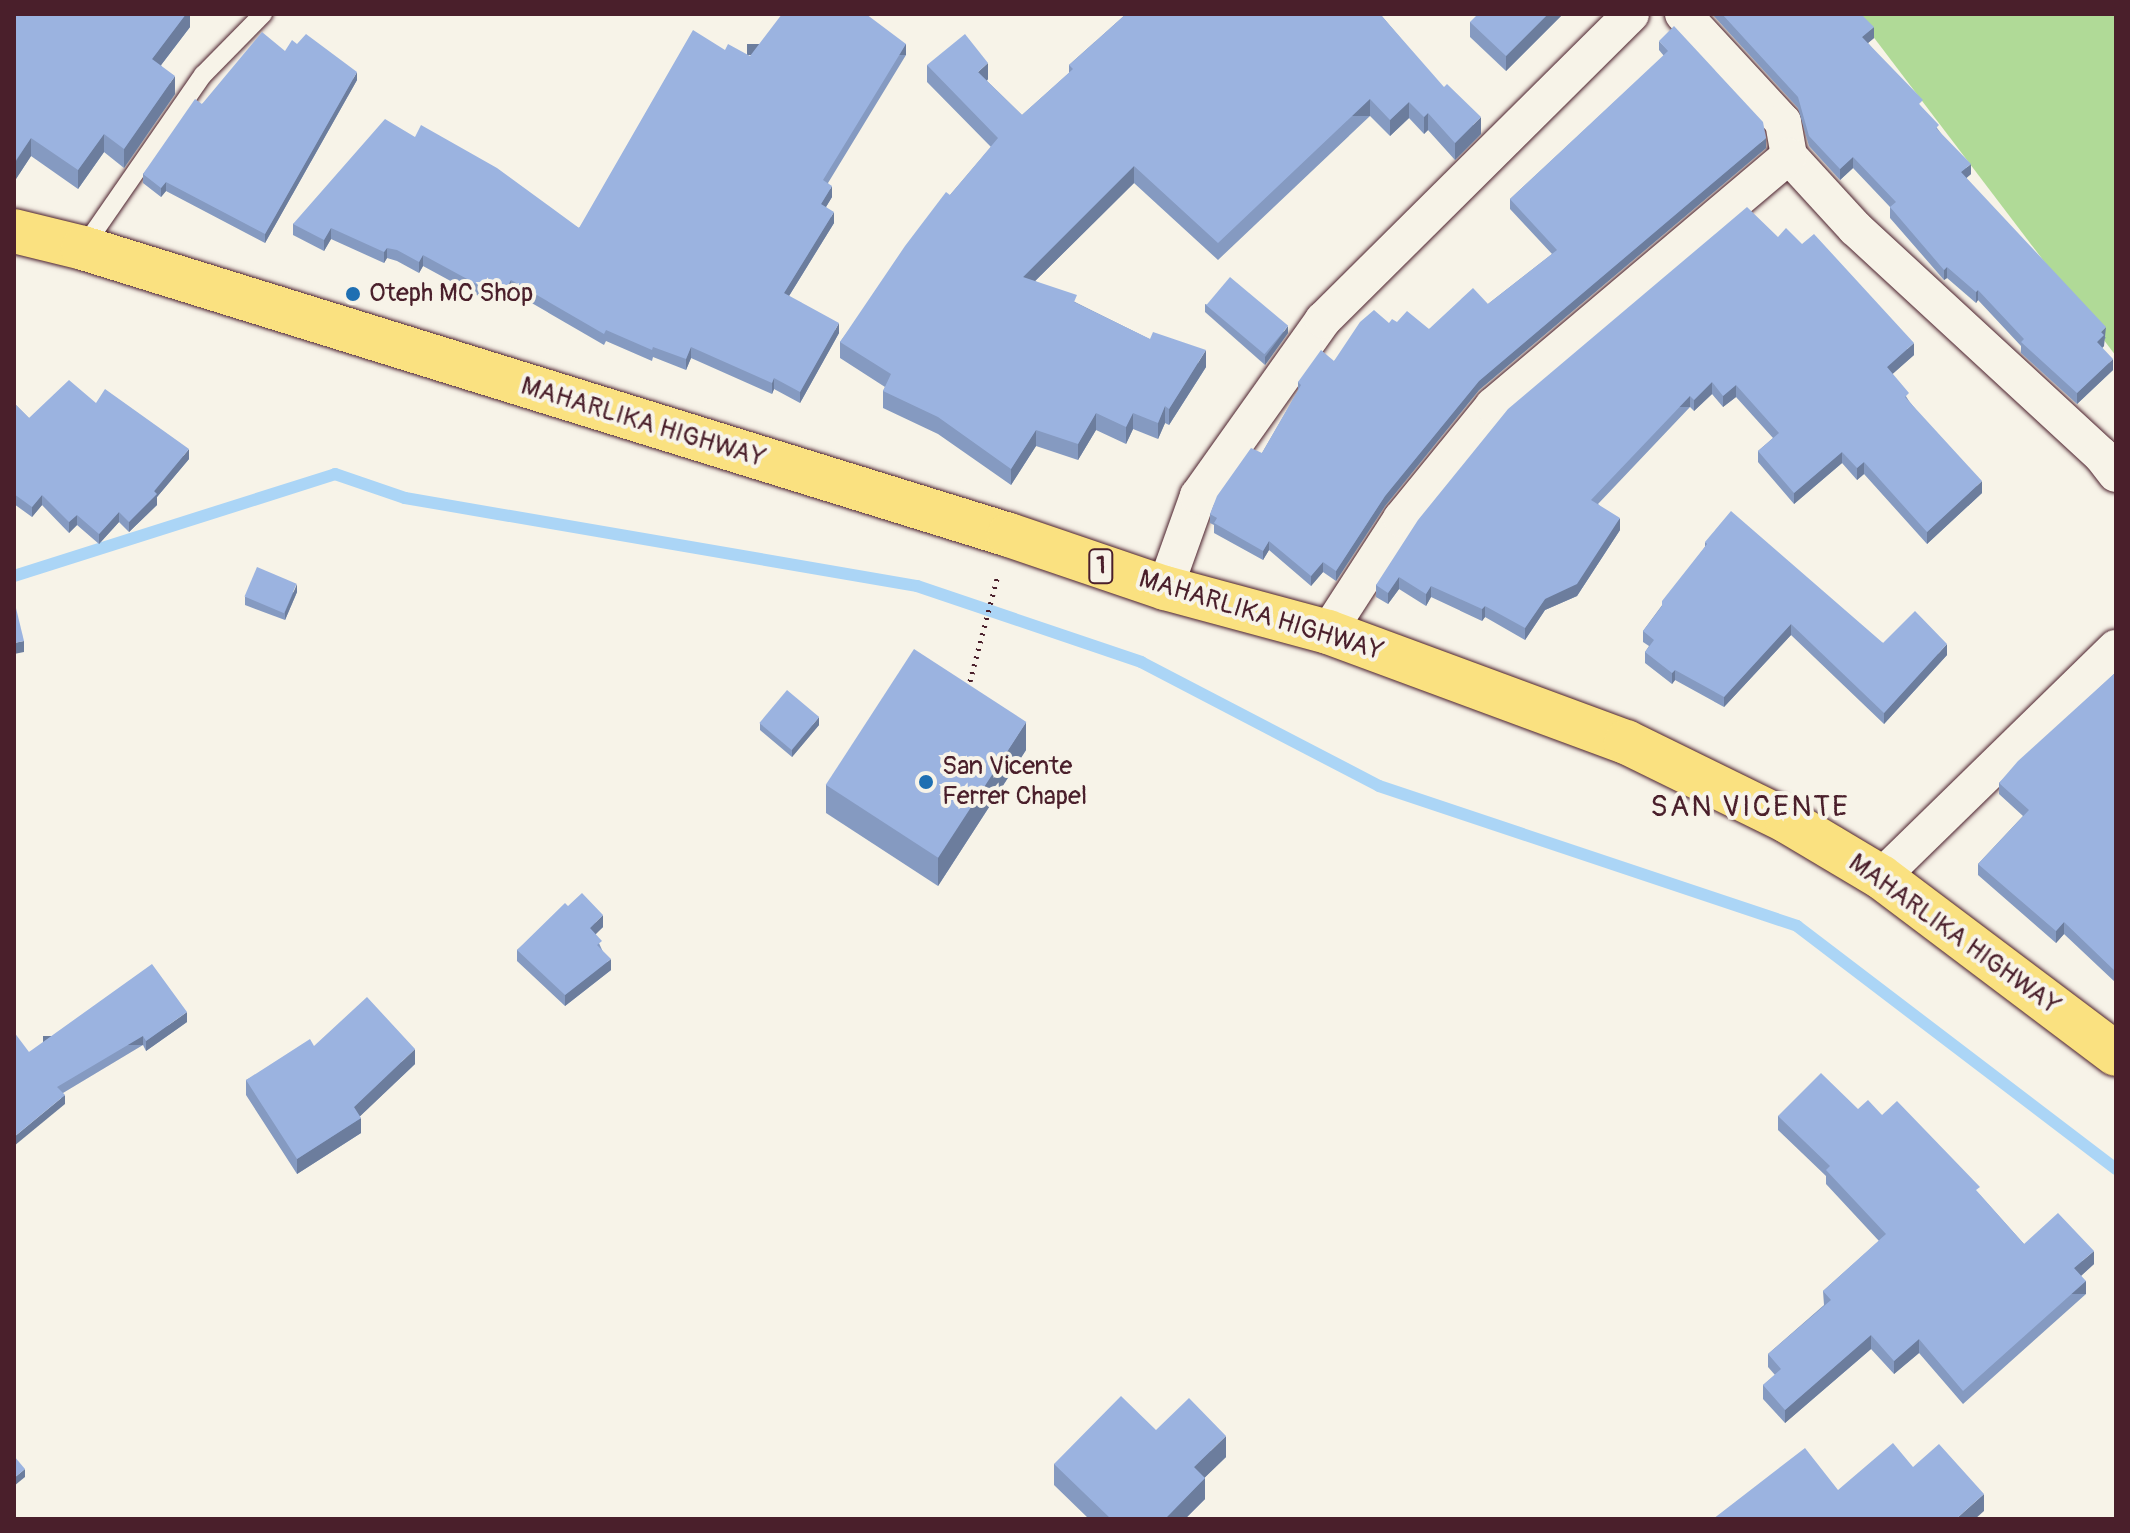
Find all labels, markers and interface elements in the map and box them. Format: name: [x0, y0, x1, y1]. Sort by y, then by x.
place label: Oteph MC Shop: [369, 278, 533, 310]
marker: Oteph MC Shop: [344, 285, 362, 303]
street label: MAHARLIKA HIGHWAY: [517, 371, 769, 475]
road number: 1: [1087, 546, 1115, 586]
street label: MAHARLIKA HIGHWAY: [1135, 564, 1387, 668]
place label: San Vicente Ferrer Chapel: [942, 751, 1087, 812]
marker: San Vicente Ferrer Chapel: [917, 773, 935, 791]
district label: SAN VICENTE: [1650, 789, 1850, 825]
street label: MAHARLIKA HIGHWAY: [1842, 848, 2066, 1022]

